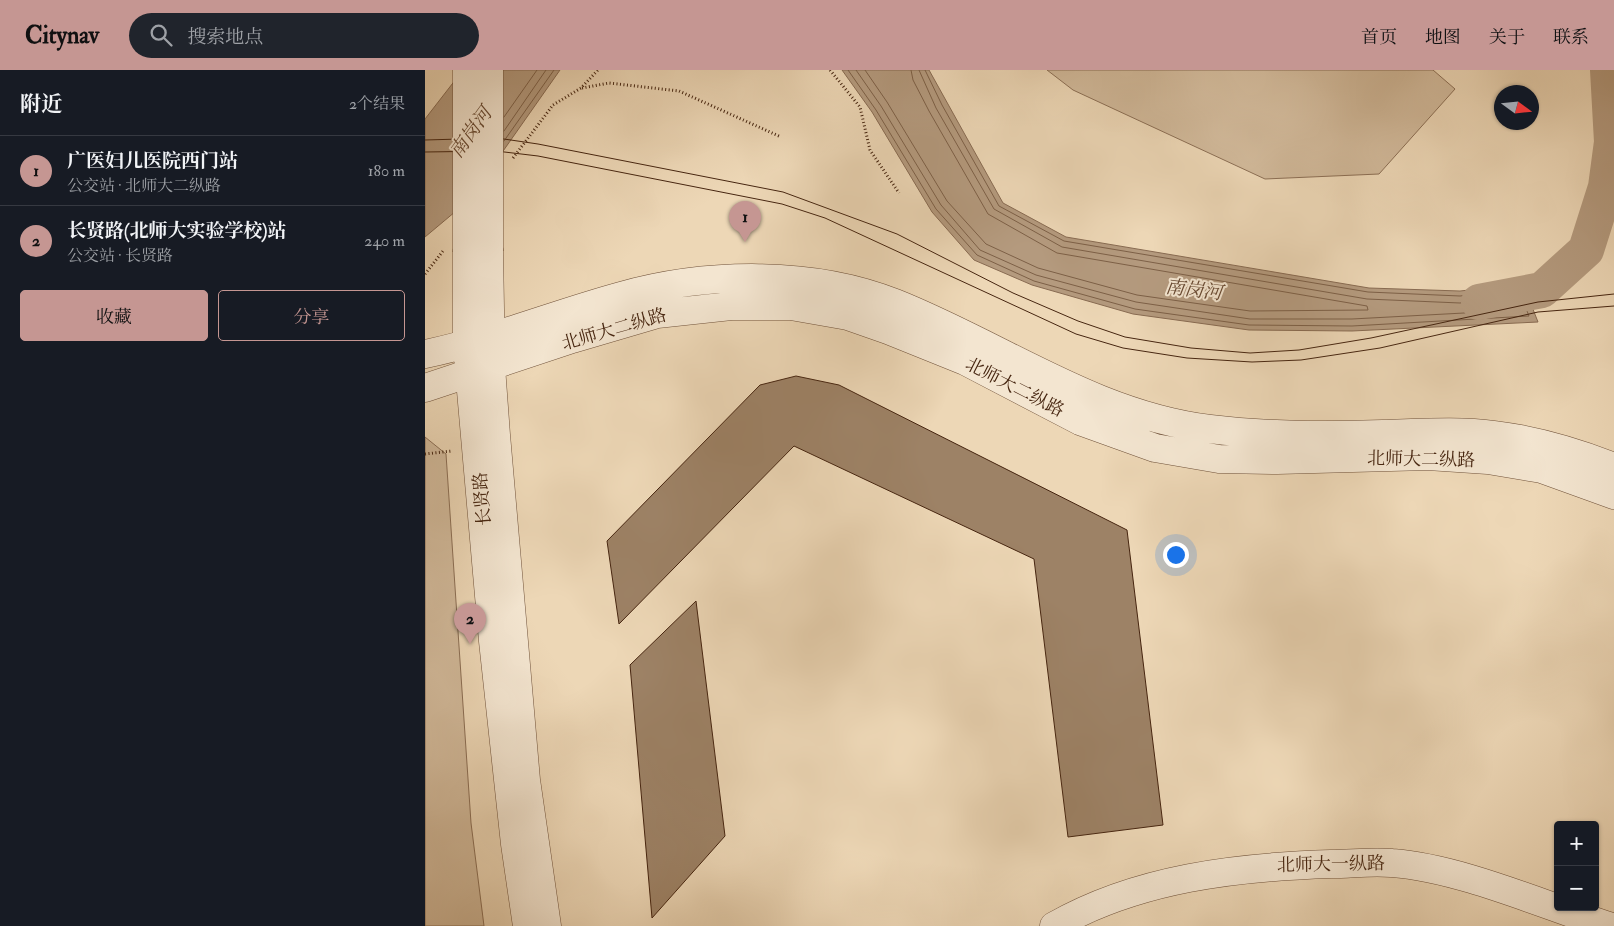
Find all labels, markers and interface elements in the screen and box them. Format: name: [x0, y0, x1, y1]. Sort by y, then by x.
search box: [129, 13, 479, 58]
text: Citynav: [25, 20, 99, 51]
icon: search: [147, 21, 175, 49]
text: 搜索地点: [187, 25, 263, 49]
text: 首页: [1361, 26, 1397, 49]
text: 地图: [1425, 26, 1461, 49]
text: 关于: [1489, 26, 1525, 49]
text: 联系: [1553, 26, 1589, 49]
north arrow: [1494, 85, 1539, 130]
text: 附近: [20, 91, 62, 118]
text: 2个结果: [349, 94, 405, 114]
water label: 南岗河: [444, 100, 499, 163]
text: 广医妇儿医院西门站: [67, 149, 238, 173]
text: 1: [33, 161, 39, 181]
text: 180 m: [368, 161, 405, 181]
text: 公交站 · 北师大二纵路: [67, 176, 221, 196]
pin: 1: [729, 201, 761, 242]
text: 长贤路(北师大实验学校)站: [67, 219, 286, 243]
text: 2: [32, 231, 40, 251]
text: 240 m: [364, 231, 405, 251]
text: 公交站 · 长贤路: [67, 246, 173, 266]
water label: 南岗河: [1164, 275, 1227, 306]
button: 收藏: [20, 290, 208, 341]
button: 分享: [218, 290, 405, 341]
street label: 北师大二纵路: [559, 304, 669, 355]
street label: 北师大二纵路: [961, 353, 1068, 422]
street label: 北师大二纵路: [1367, 447, 1475, 472]
street label: 长贤路: [469, 471, 496, 527]
your location: [1163, 542, 1189, 568]
pin: 2: [454, 603, 486, 644]
map controls: [1554, 821, 1599, 911]
button: +: [1554, 821, 1599, 866]
street label: 北师大一纵路: [1277, 852, 1385, 877]
button: −: [1554, 866, 1599, 911]

